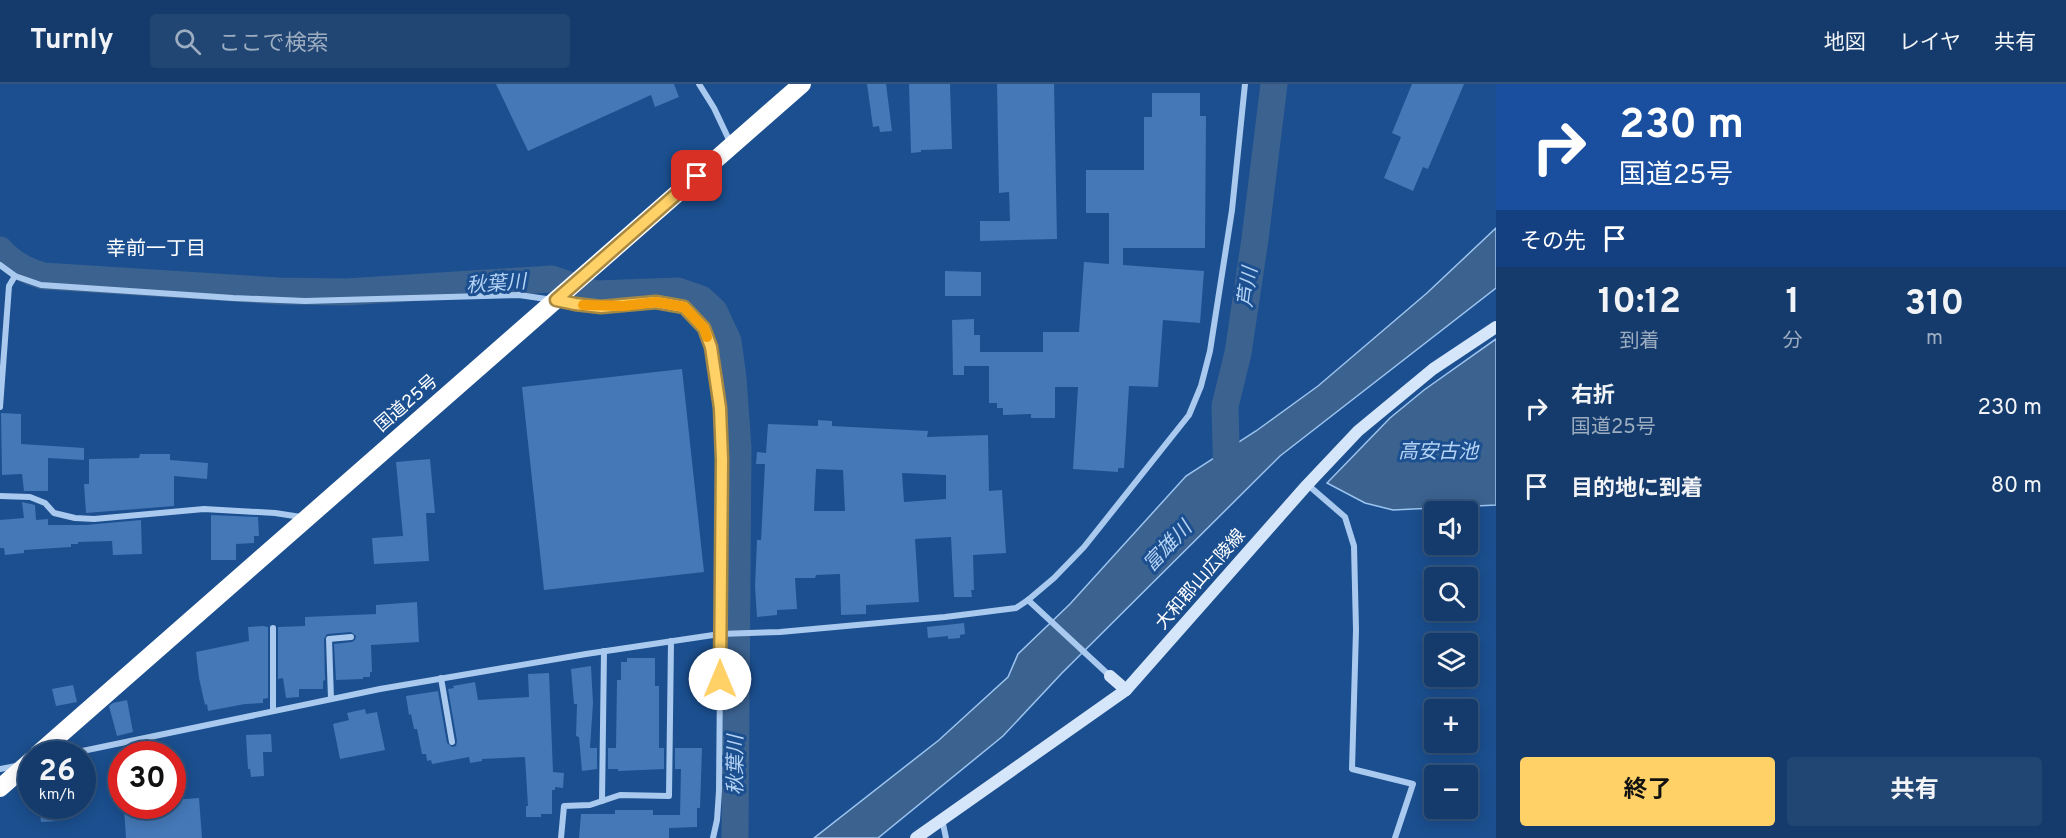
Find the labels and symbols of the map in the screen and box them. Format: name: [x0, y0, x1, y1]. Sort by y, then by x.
pin: [671, 150, 722, 201]
district label: 幸前一丁目: [106, 237, 206, 263]
water label: 芦川: [1233, 264, 1265, 309]
water label: 秋葉川: [465, 270, 529, 300]
street label: 国道25号: [371, 370, 443, 438]
water label: 高安古池: [1398, 440, 1480, 466]
water label: 富雄川: [1138, 515, 1200, 578]
street label: 大和郡山広陵線: [1151, 525, 1251, 635]
position arrow: [688, 647, 752, 711]
water label: 秋葉川: [724, 733, 750, 795]
speed limit sign: 30: [108, 741, 186, 819]

